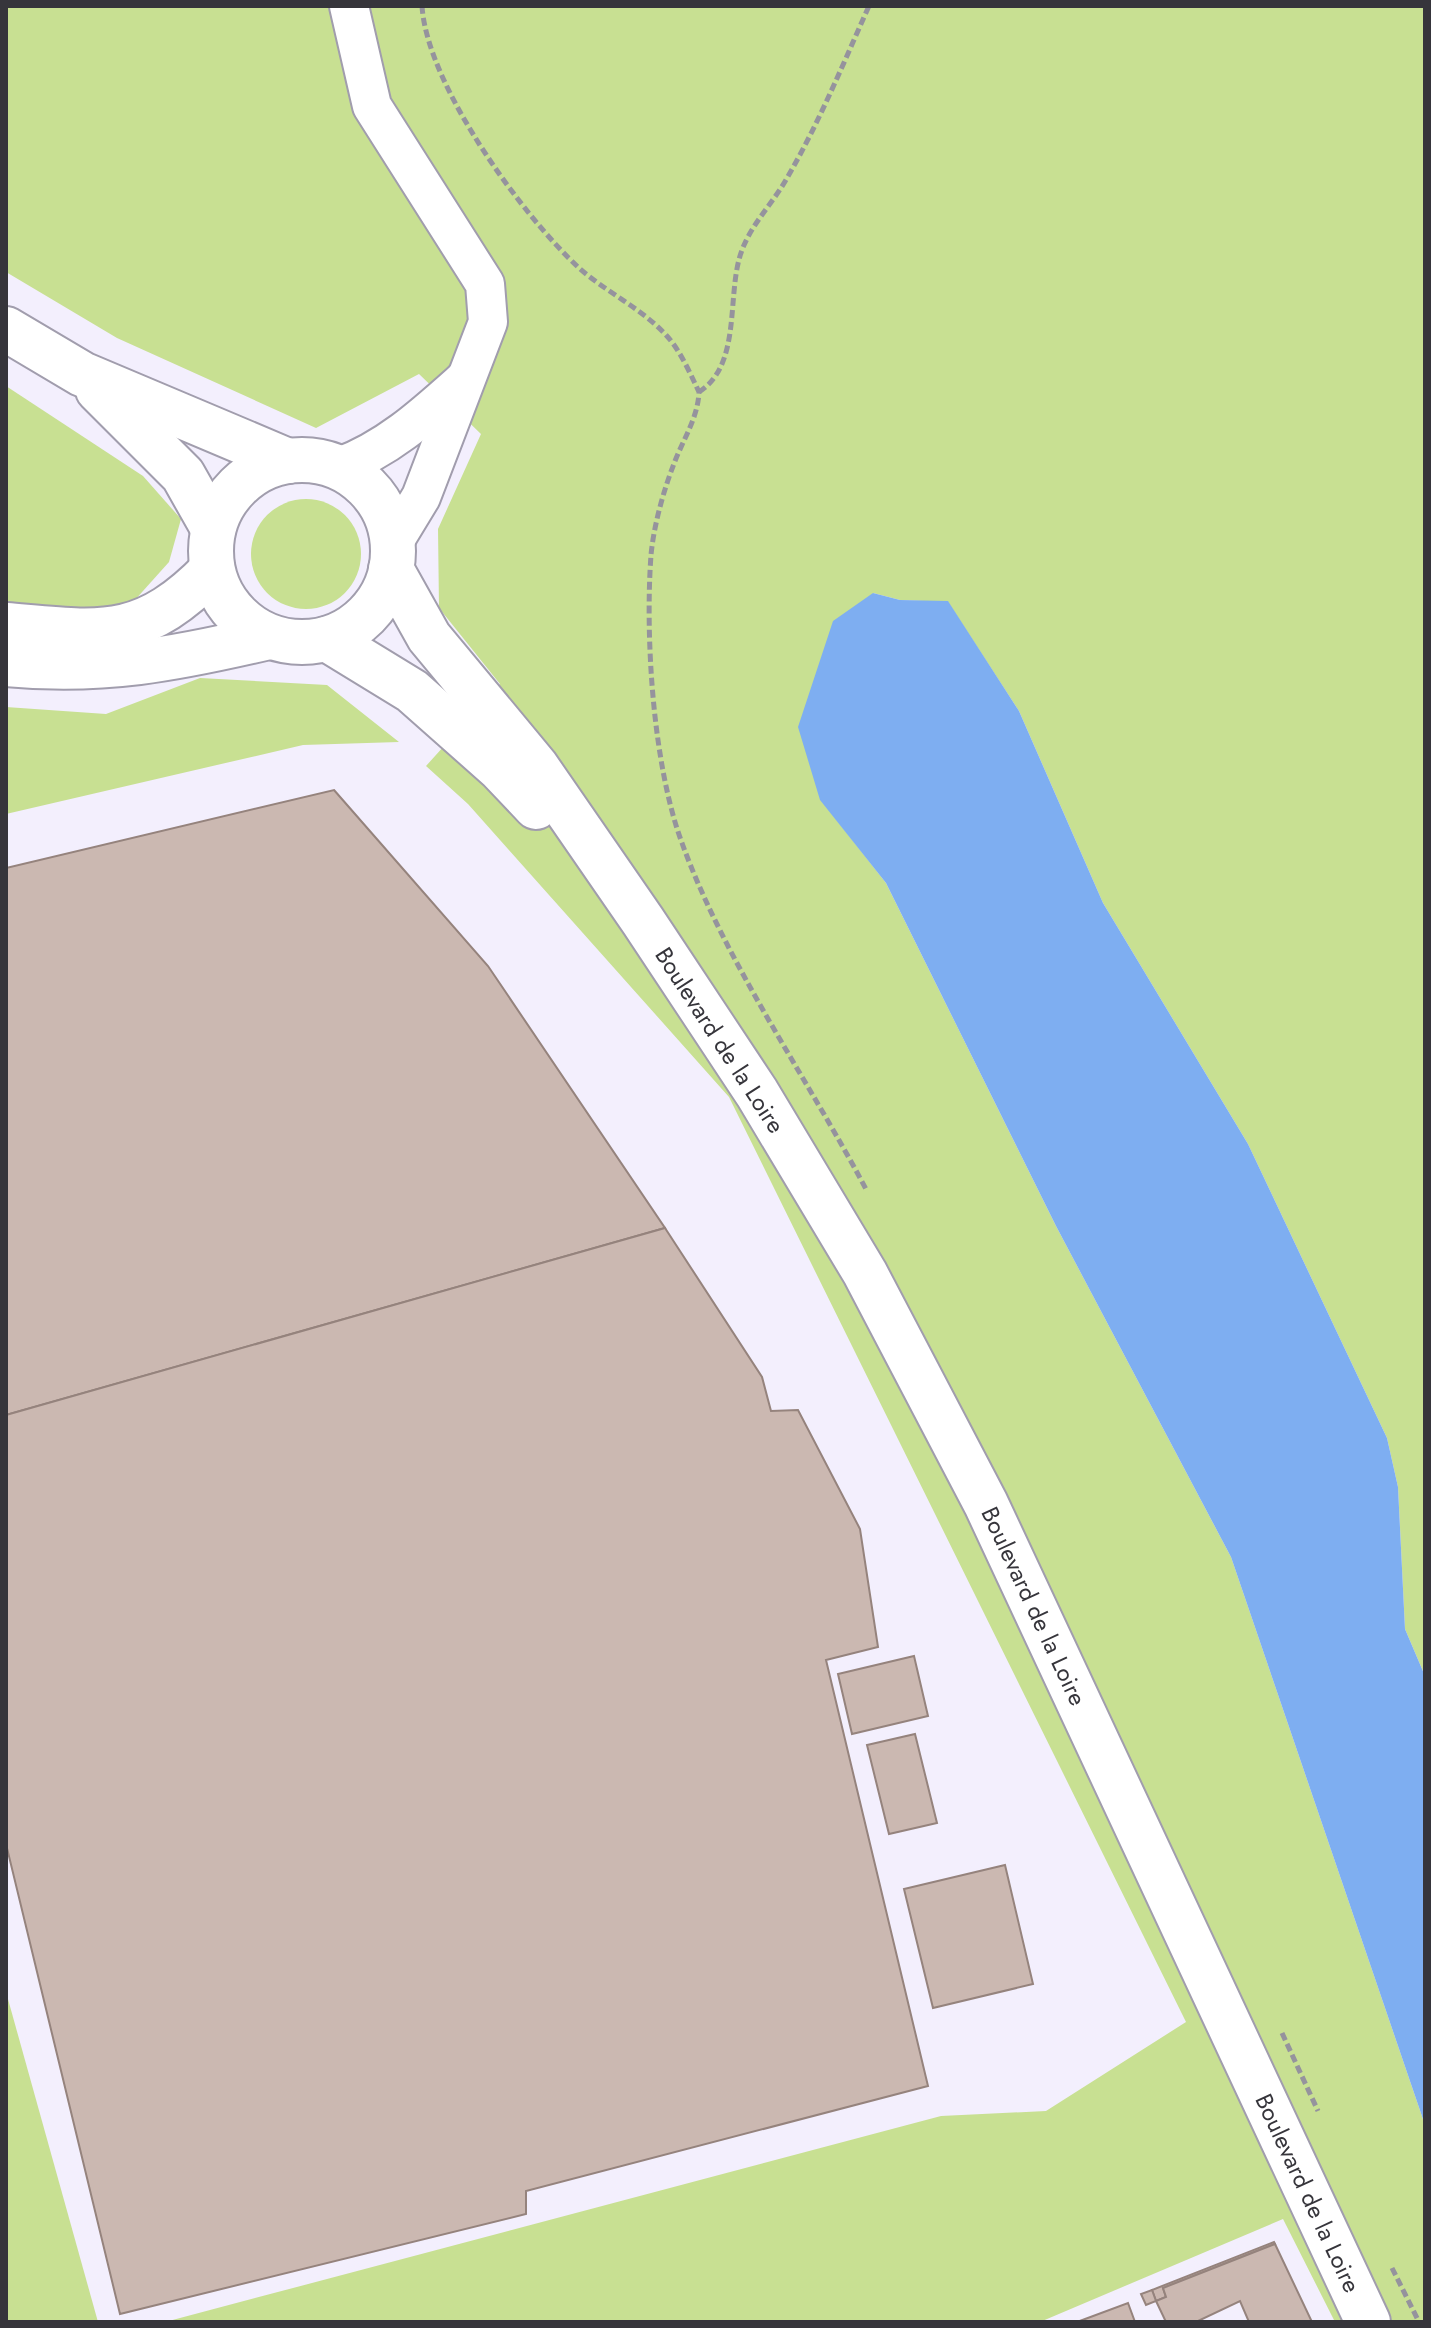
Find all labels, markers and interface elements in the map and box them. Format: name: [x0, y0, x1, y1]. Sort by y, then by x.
street label: Boulevard de la Loire: [647, 940, 793, 1140]
street label: Boulevard de la Loire: [973, 1501, 1095, 1711]
street label: Boulevard de la Loire: [1247, 2088, 1369, 2298]

